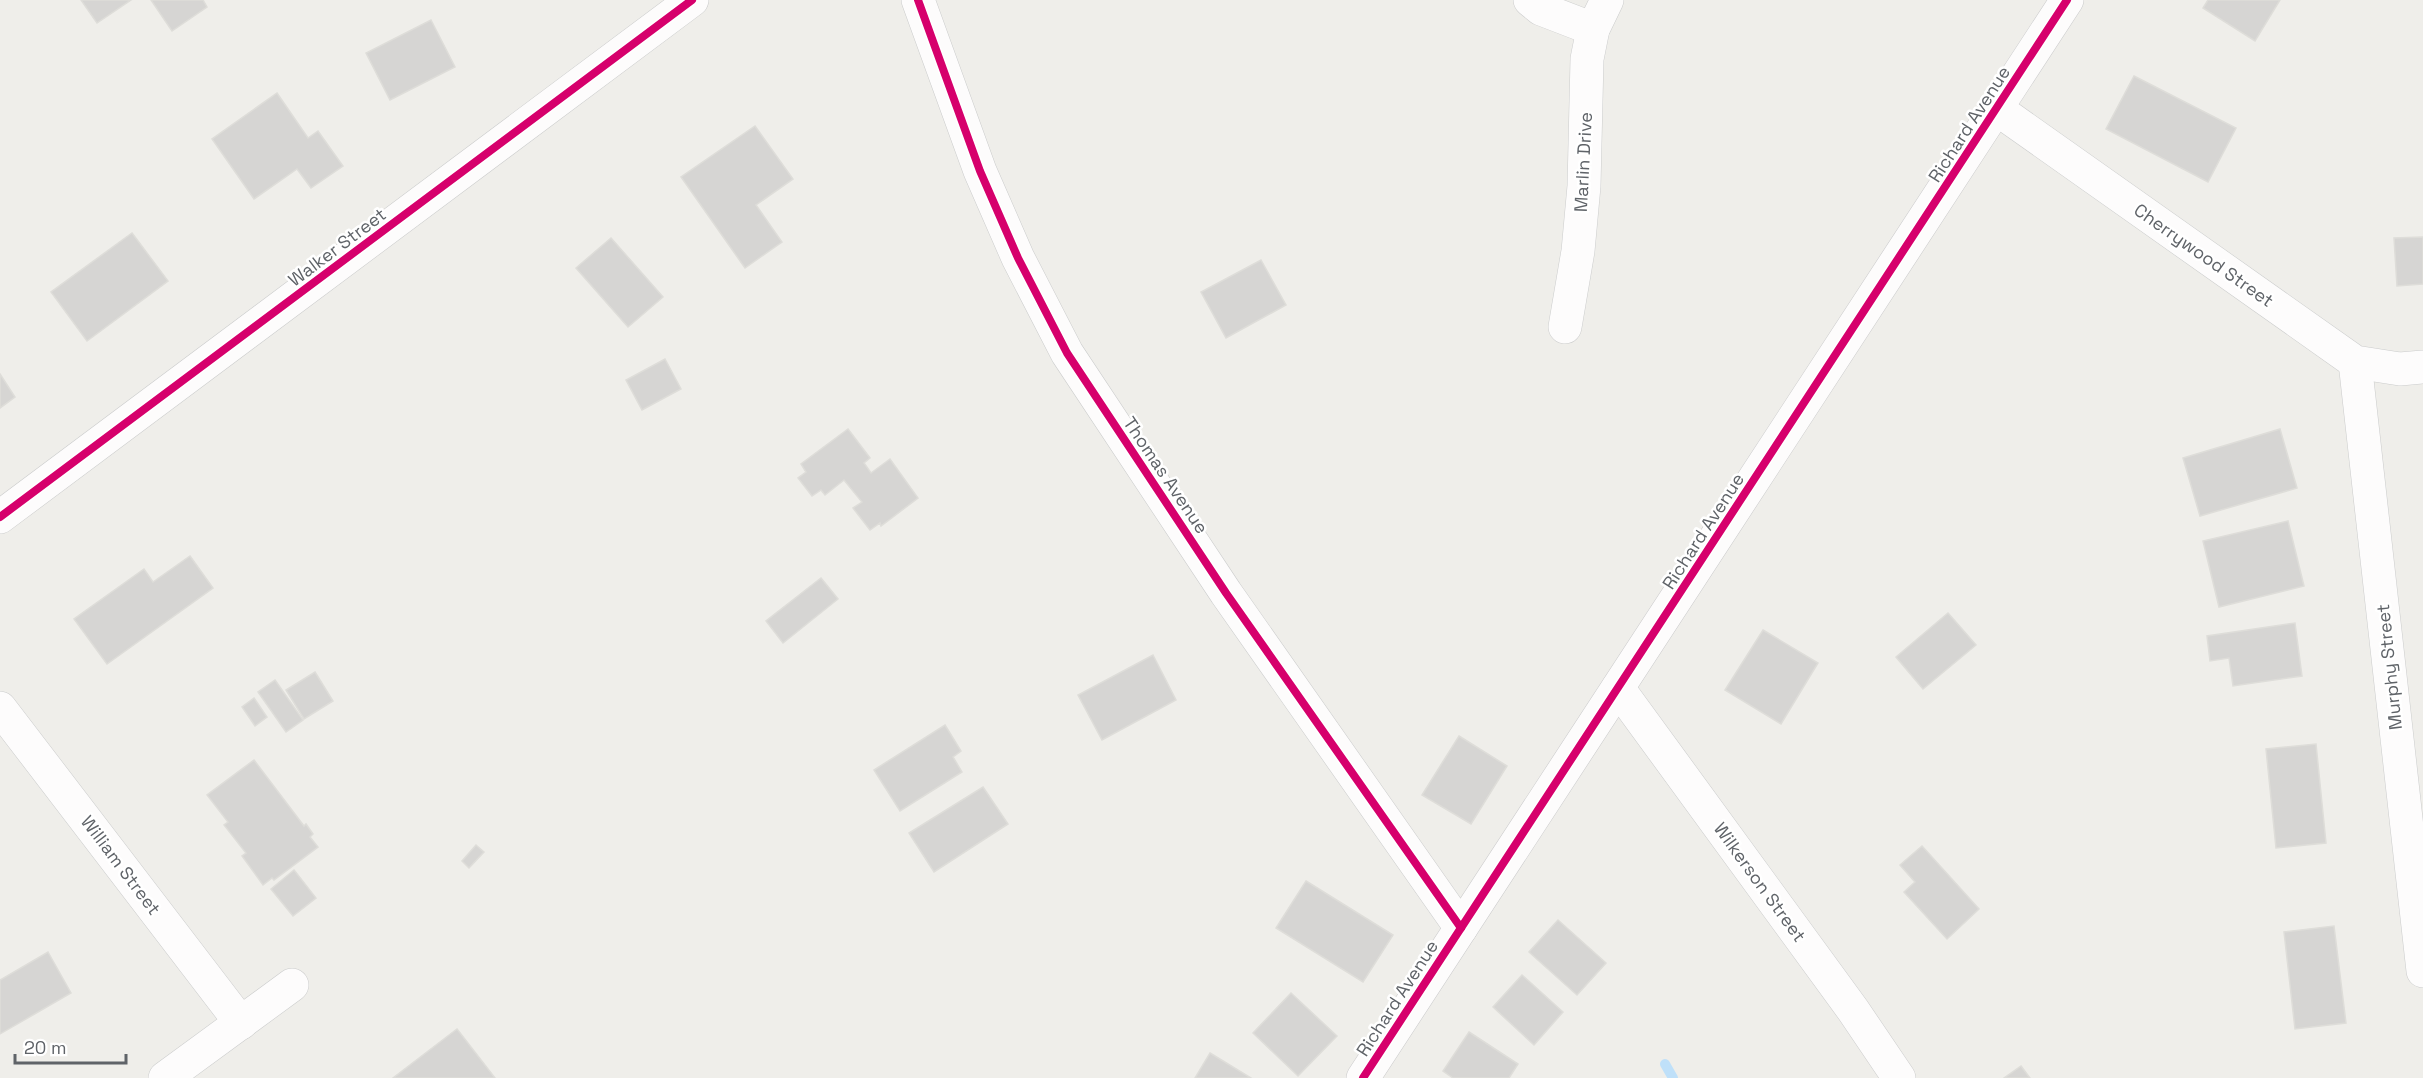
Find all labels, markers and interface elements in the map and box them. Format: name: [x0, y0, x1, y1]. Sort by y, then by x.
street label: Richard Avenue: [1923, 62, 2015, 186]
street label: Marlin Drive: [1569, 111, 1597, 213]
street label: Cherrywood Street: [2130, 198, 2278, 312]
street label: Walker Street: [284, 203, 390, 291]
street label: Thomas Avenue: [1118, 412, 1214, 538]
street label: Richard Avenue: [1657, 469, 1749, 593]
street label: Murphy Street: [2371, 603, 2407, 731]
street label: William Street: [76, 811, 166, 919]
street label: Wilkerson Street: [1709, 818, 1811, 946]
street label: Richard Avenue: [1351, 936, 1443, 1060]
scale bar: [15, 1027, 126, 1065]
text: 20 m: [24, 1036, 67, 1059]

